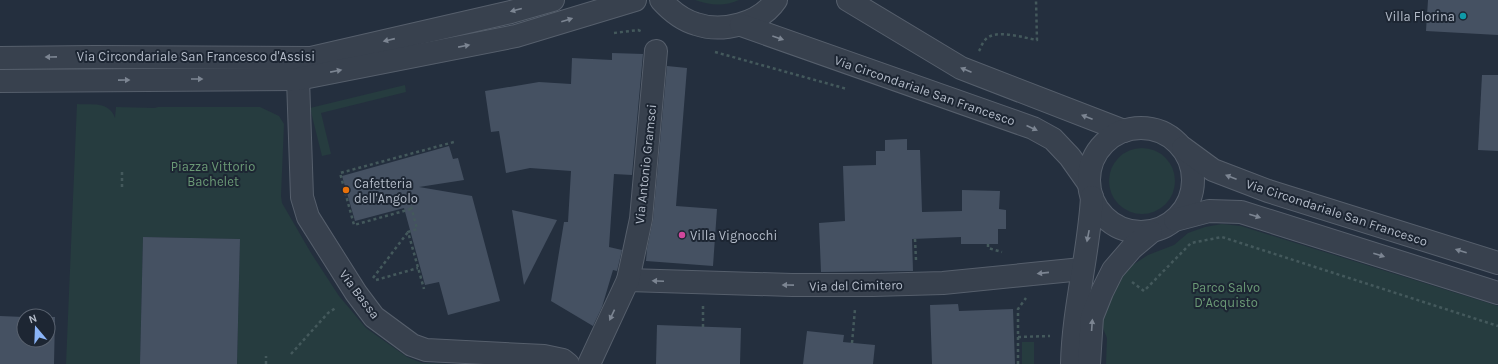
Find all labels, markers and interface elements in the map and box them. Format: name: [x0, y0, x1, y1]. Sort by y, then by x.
one-way arrow: [510, 8, 522, 14]
place label: Villa Florina: [1385, 9, 1455, 24]
marker: Villa Florina: [1458, 11, 1468, 21]
one-way arrow: [561, 17, 573, 23]
one-way arrow: [772, 35, 784, 41]
one-way arrow: [383, 37, 395, 43]
one-way arrow: [457, 43, 470, 49]
street label: Via Circondariale San Francesco d'Assisi: [77, 49, 315, 64]
street label: Via Circondariale San Francesco: [833, 52, 1017, 129]
one-way arrow: [45, 54, 57, 61]
one-way arrow: [960, 67, 972, 74]
one-way arrow: [330, 68, 342, 74]
one-way arrow: [191, 76, 203, 83]
one-way arrow: [118, 77, 131, 83]
street label: Via Antonio Gramsci: [632, 103, 659, 225]
one-way arrow: [1081, 114, 1093, 120]
one-way arrow: [1026, 125, 1038, 131]
park label: Piazza Vittorio Bachelet: [171, 159, 255, 189]
one-way arrow: [1224, 173, 1236, 179]
place label: Cafetteria dell'Angolo: [354, 176, 418, 206]
street label: Via Circondariale San Francesco: [1244, 176, 1430, 249]
marker: Cafetteria dell'Angolo: [341, 185, 351, 195]
one-way arrow: [1249, 213, 1261, 219]
place label: Villa Vignocchi: [690, 228, 777, 243]
marker: Villa Vignocchi: [677, 230, 687, 240]
one-way arrow: [1085, 230, 1091, 242]
one-way arrow: [1455, 248, 1467, 254]
one-way arrow: [1373, 252, 1385, 258]
street label: Via Bassa: [336, 267, 383, 322]
one-way arrow: [1037, 269, 1049, 276]
one-way arrow: [652, 277, 664, 284]
street label: Via del Cimitero: [809, 277, 903, 294]
park label: Parco Salvo D’Acquisto: [1192, 280, 1260, 311]
one-way arrow: [781, 282, 794, 288]
north arrow: [16, 308, 56, 348]
one-way arrow: [609, 309, 615, 320]
text: N: [27, 312, 39, 326]
one-way arrow: [1088, 319, 1095, 331]

